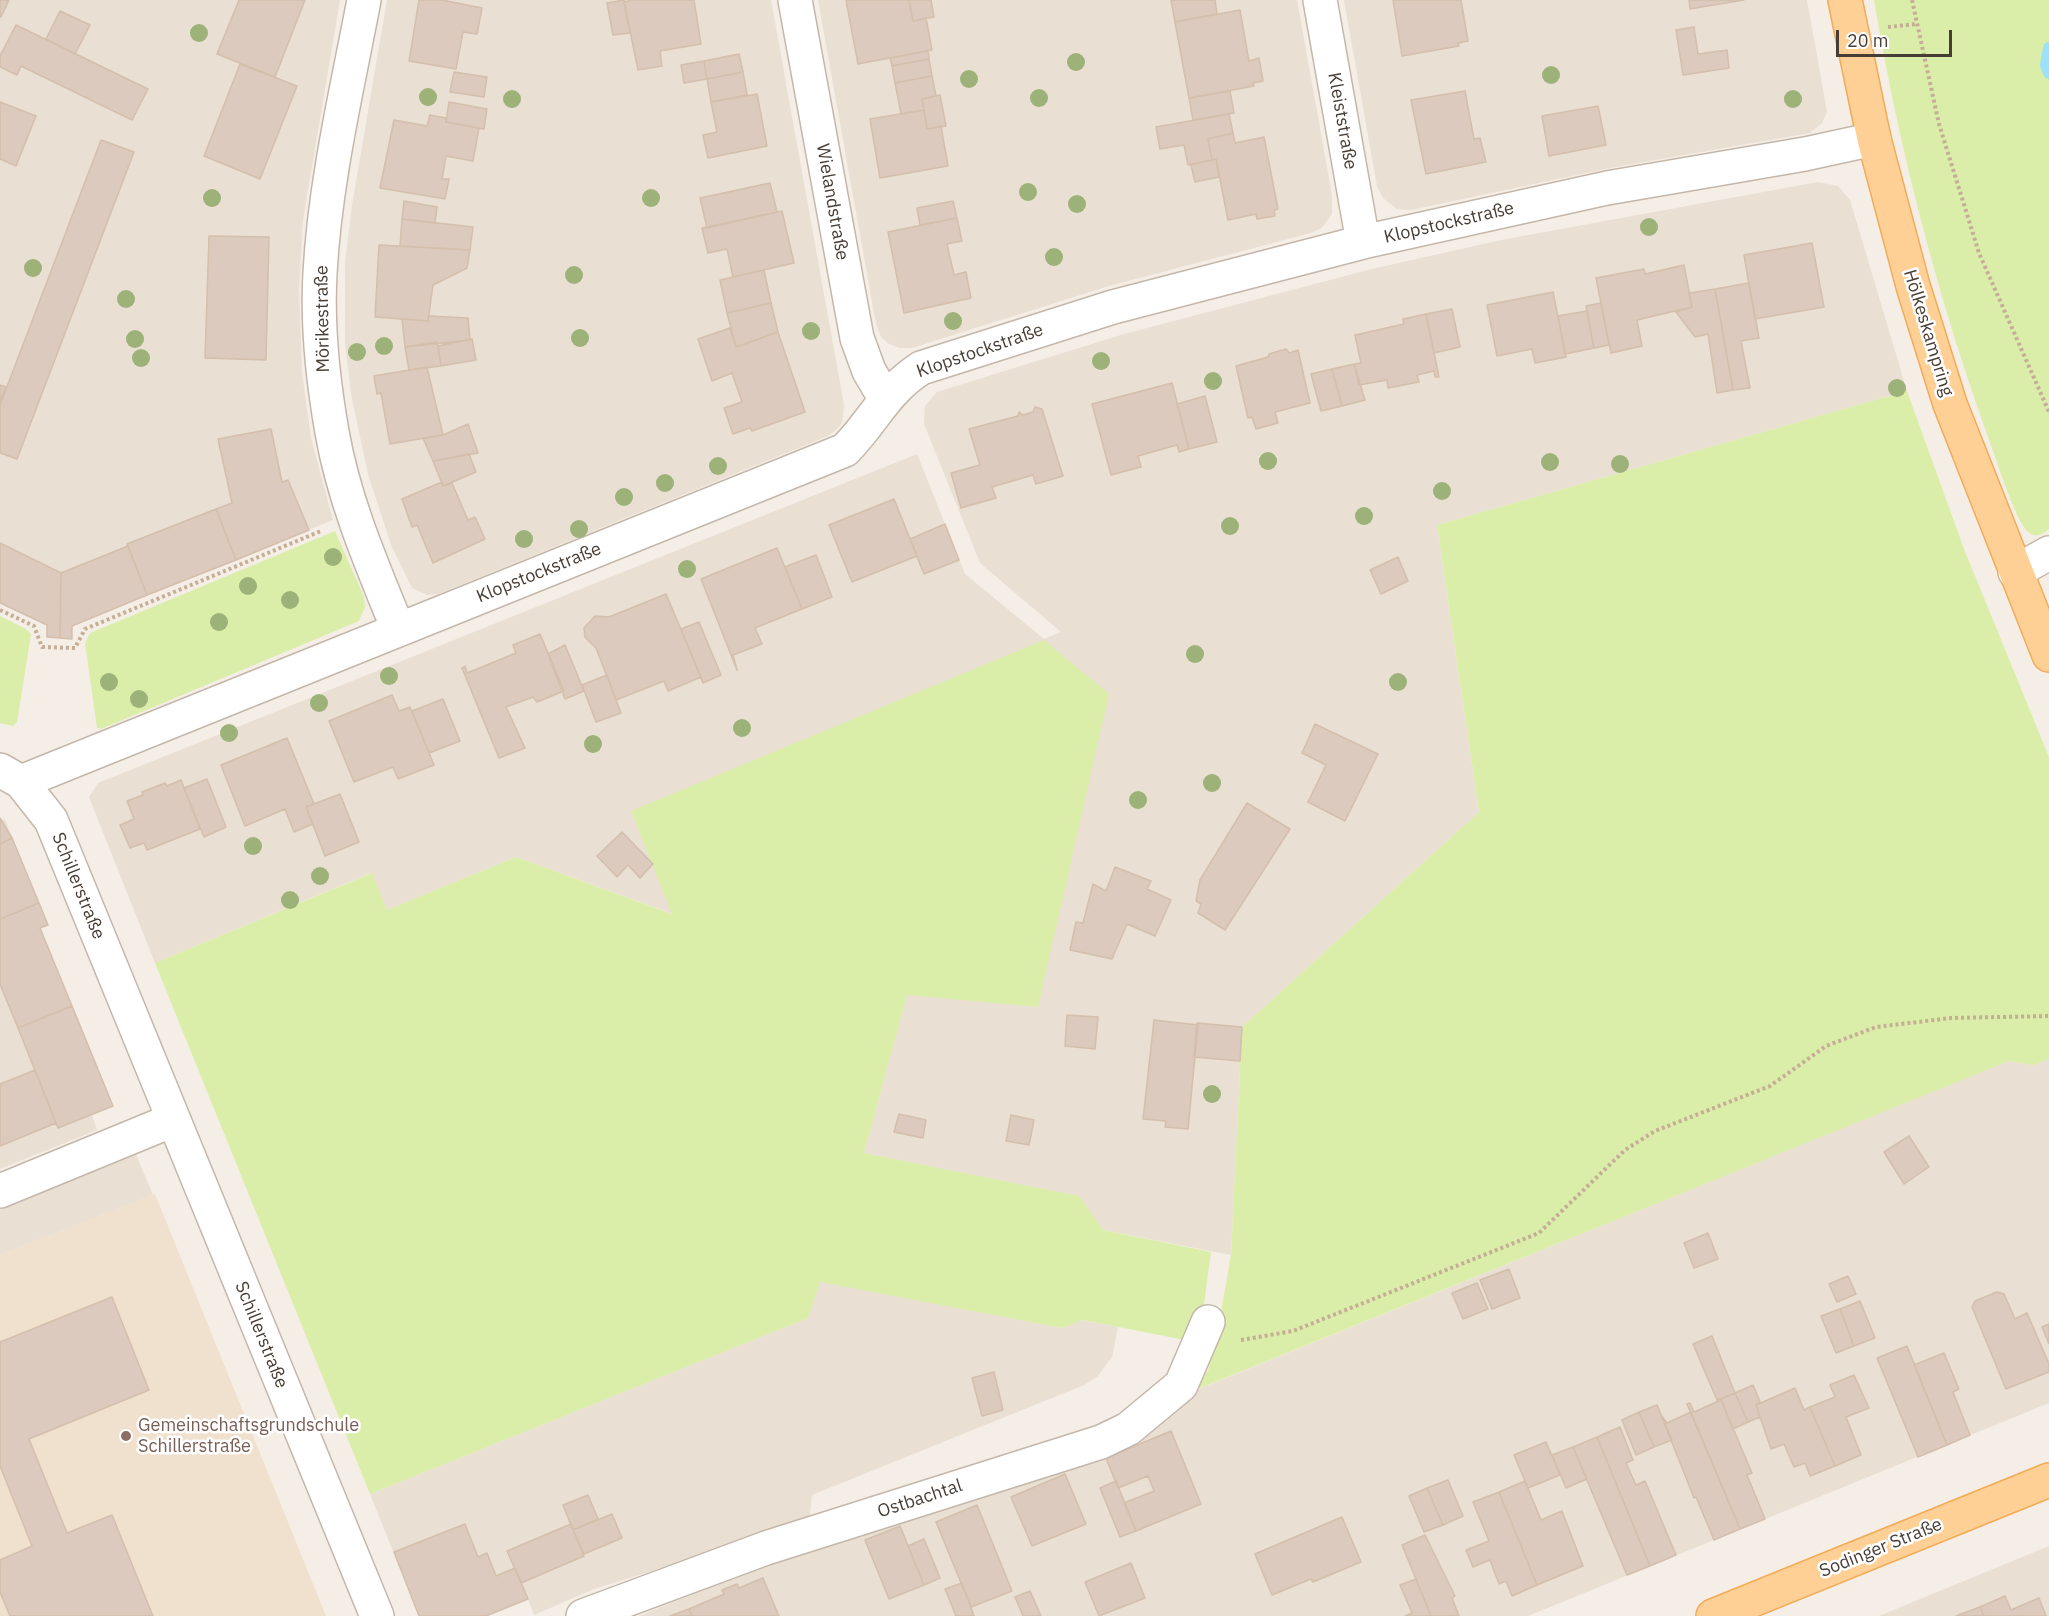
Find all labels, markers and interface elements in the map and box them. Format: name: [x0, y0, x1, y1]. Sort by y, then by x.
scale bar: [1839, 18, 1954, 56]
text: 20 m: [1847, 29, 1889, 52]
street label: Kleiststraße: [1323, 71, 1361, 171]
street label: Wielandstraße: [811, 142, 853, 262]
street label: Klopstockstraße: [1382, 198, 1516, 248]
street label: Mörikestraße: [311, 265, 335, 373]
street label: Hölkeskampring: [1898, 267, 1958, 399]
street label: Klopstockstraße: [914, 319, 1046, 383]
street label: Klopstockstraße: [473, 538, 605, 608]
street label: Schillerstraße: [47, 830, 109, 942]
street label: Schillerstraße: [230, 1279, 292, 1391]
place label: Gemeinschaftsgrundschule Schillerstraße: [138, 1415, 359, 1458]
marker: Gemeinschaftsgrundschule Schillerstraße: [119, 1429, 133, 1443]
street label: Ostbachtal: [875, 1475, 965, 1523]
street label: Sodinger Straße: [1817, 1514, 1945, 1582]

